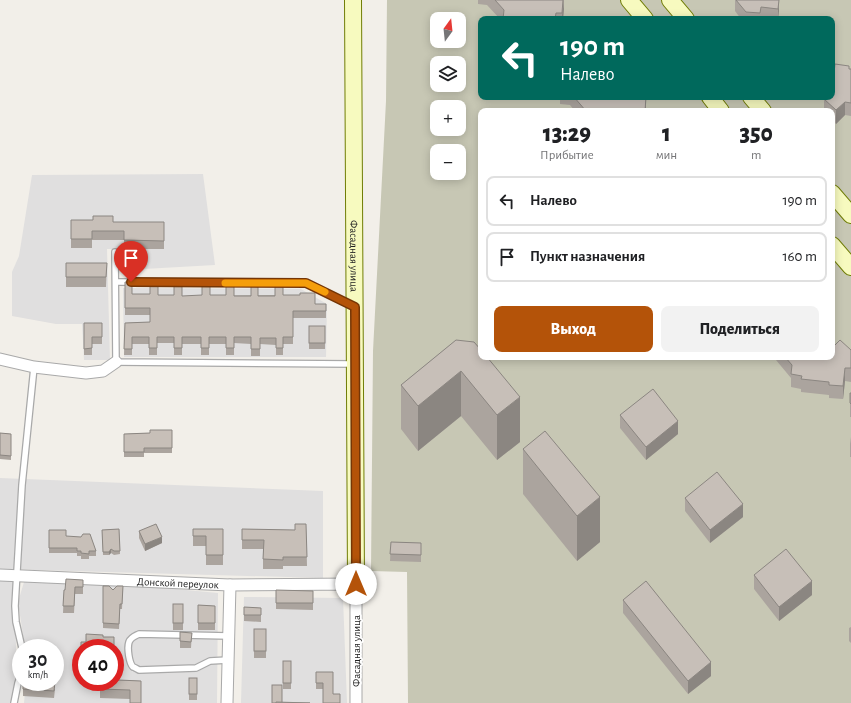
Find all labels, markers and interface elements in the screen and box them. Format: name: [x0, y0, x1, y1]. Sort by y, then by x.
north arrow: [430, 12, 466, 48]
map controls: [430, 12, 466, 180]
icon: left: [494, 32, 546, 84]
text: 190 m: [560, 33, 625, 61]
button: layers: [430, 56, 466, 92]
text: Налево: [560, 66, 614, 84]
button: +: [430, 100, 466, 136]
text: 13:29: [543, 122, 591, 146]
text: 1: [662, 122, 671, 146]
text: 350: [739, 122, 773, 146]
button: −: [430, 144, 466, 180]
text: Прибытие: [540, 149, 594, 162]
text: мин: [656, 149, 677, 162]
text: m: [751, 149, 761, 162]
icon: left: [496, 190, 518, 212]
text: Налево: [530, 193, 577, 208]
text: 190 m: [782, 193, 817, 208]
street label: Фасадная улица: [348, 220, 360, 292]
pin: [114, 241, 148, 282]
icon: arrive: [496, 246, 518, 268]
icon: arrive: [120, 247, 142, 269]
text: Пункт назначения: [530, 249, 645, 264]
text: 160 m: [782, 249, 817, 264]
button: Выход: [494, 306, 653, 352]
button: Поделиться: [661, 306, 819, 352]
position arrow: [335, 563, 377, 605]
street label: Донской переулок: [137, 576, 219, 591]
street label: Фасадная улица: [351, 615, 362, 687]
speed limit sign: 40: [72, 639, 124, 691]
text: 30: [28, 650, 48, 670]
text: km/h: [28, 670, 48, 680]

